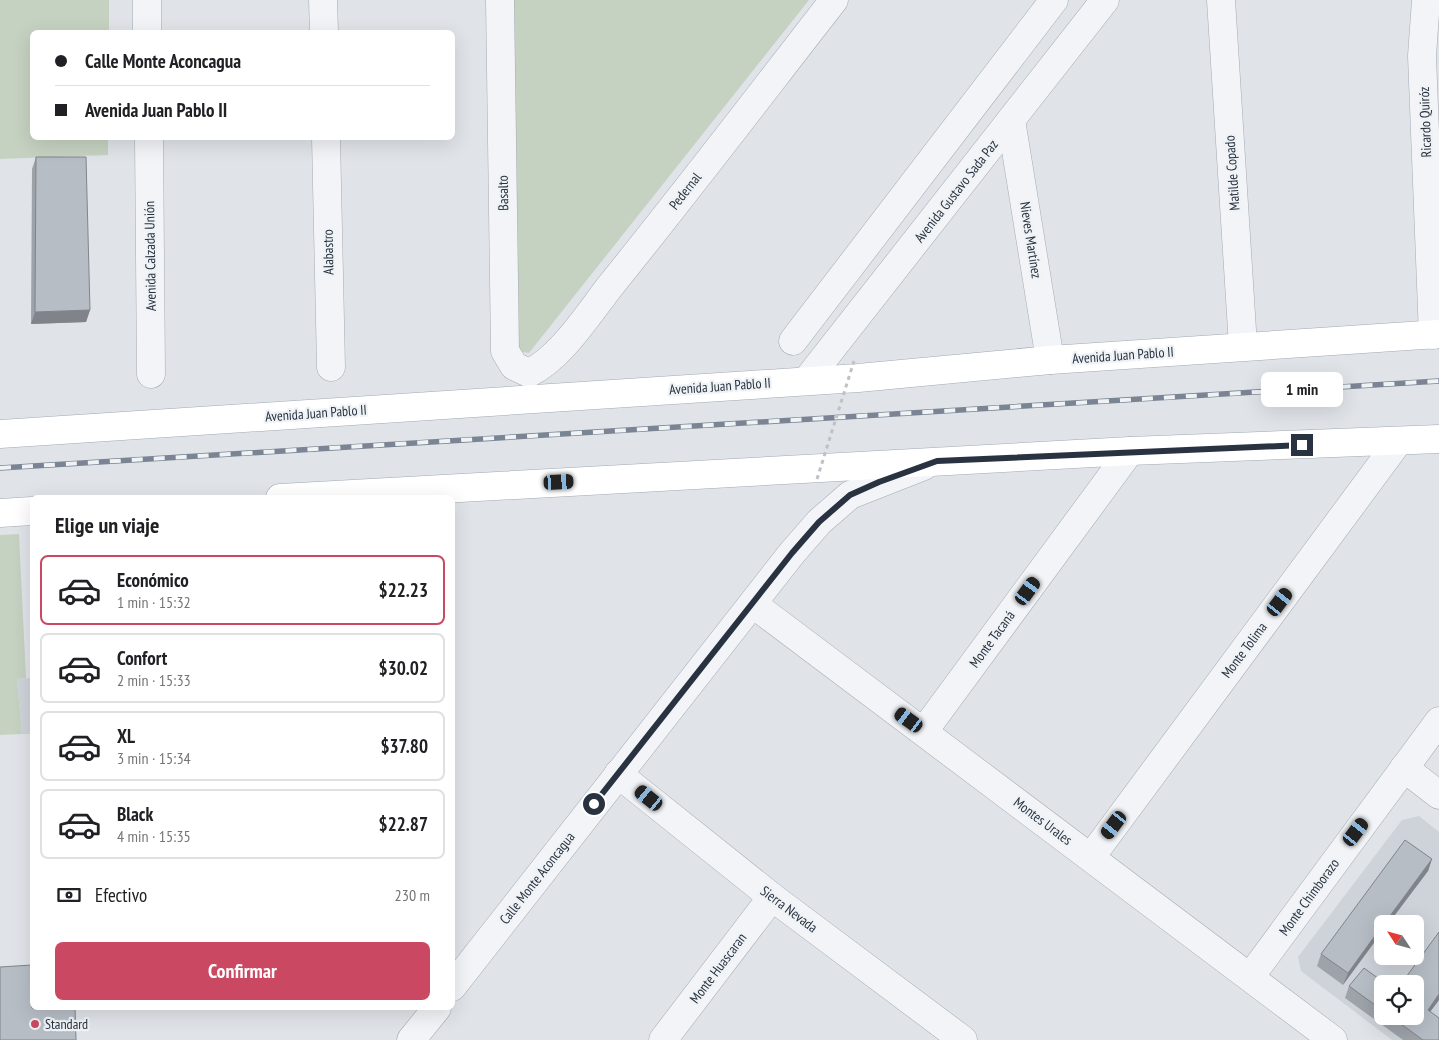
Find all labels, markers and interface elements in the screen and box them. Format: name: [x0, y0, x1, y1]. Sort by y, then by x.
text: Calle Monte Aconcagua: [85, 49, 241, 73]
street label: Ricardo Quiróz: [1415, 86, 1435, 158]
text: Avenida Juan Pablo II: [85, 98, 227, 122]
street label: Matilde Copado: [1220, 135, 1244, 211]
street label: Avenida Gustavo Sada Paz: [910, 136, 1002, 246]
street label: Pedernal: [665, 168, 706, 213]
street label: Basalto: [494, 175, 512, 211]
street label: Nieves Martínez: [1016, 200, 1046, 280]
street label: Avenida Calzada Unión: [140, 201, 160, 311]
street label: Alabastro: [319, 229, 337, 275]
street label: Avenida Juan Pablo II: [1072, 342, 1174, 368]
callout: 1 min: [1261, 372, 1343, 408]
street label: Avenida Juan Pablo II: [669, 373, 771, 399]
text: 1 min: [1286, 379, 1318, 399]
street label: Avenida Juan Pablo II: [265, 400, 367, 426]
route end: [1291, 434, 1313, 456]
car: [543, 474, 574, 490]
text: Elige un viaje: [55, 511, 159, 539]
icon: car: [57, 568, 102, 613]
text: Económico: [117, 568, 189, 592]
car: [1013, 574, 1042, 608]
text: $22.23: [379, 578, 428, 602]
car: [1264, 586, 1295, 618]
text: 1 min · 15:32: [117, 592, 191, 612]
street label: Monte Tacaná: [965, 607, 1019, 671]
street label: Monte Tolima: [1217, 619, 1271, 681]
icon: car: [57, 646, 102, 691]
text: Confort: [117, 646, 167, 670]
text: $30.02: [379, 656, 428, 680]
text: 2 min · 15:33: [117, 670, 191, 690]
car: [892, 705, 925, 735]
icon: car: [57, 724, 102, 769]
text: XL: [117, 724, 135, 748]
text: $37.80: [380, 734, 428, 758]
text: 3 min · 15:34: [117, 748, 191, 768]
car: [632, 783, 665, 813]
route start: [583, 793, 605, 815]
street label: Montes Urales: [1010, 793, 1076, 849]
icon: car: [57, 802, 102, 847]
text: Black: [117, 802, 153, 826]
car: [1098, 809, 1129, 841]
text: $22.87: [379, 812, 428, 836]
car: [1340, 816, 1371, 848]
text: 4 min · 15:35: [117, 826, 191, 846]
street label: Calle Monte Aconcagua: [495, 828, 579, 928]
street label: Monte Chimborazo: [1275, 855, 1343, 939]
icon: cash: [55, 881, 83, 909]
street label: Sierra Nevada: [757, 882, 821, 936]
text: Efectivo: [95, 883, 147, 907]
text: 230 m: [395, 885, 430, 905]
north arrow: [1374, 915, 1424, 965]
map controls: [1374, 915, 1424, 1025]
street label: Monte Huascaran: [686, 929, 750, 1007]
button: Confirmar: [55, 942, 430, 1000]
button: locate: [1374, 975, 1424, 1025]
place label: Standard: [45, 1015, 88, 1033]
marker: Standard: [29, 1018, 41, 1030]

